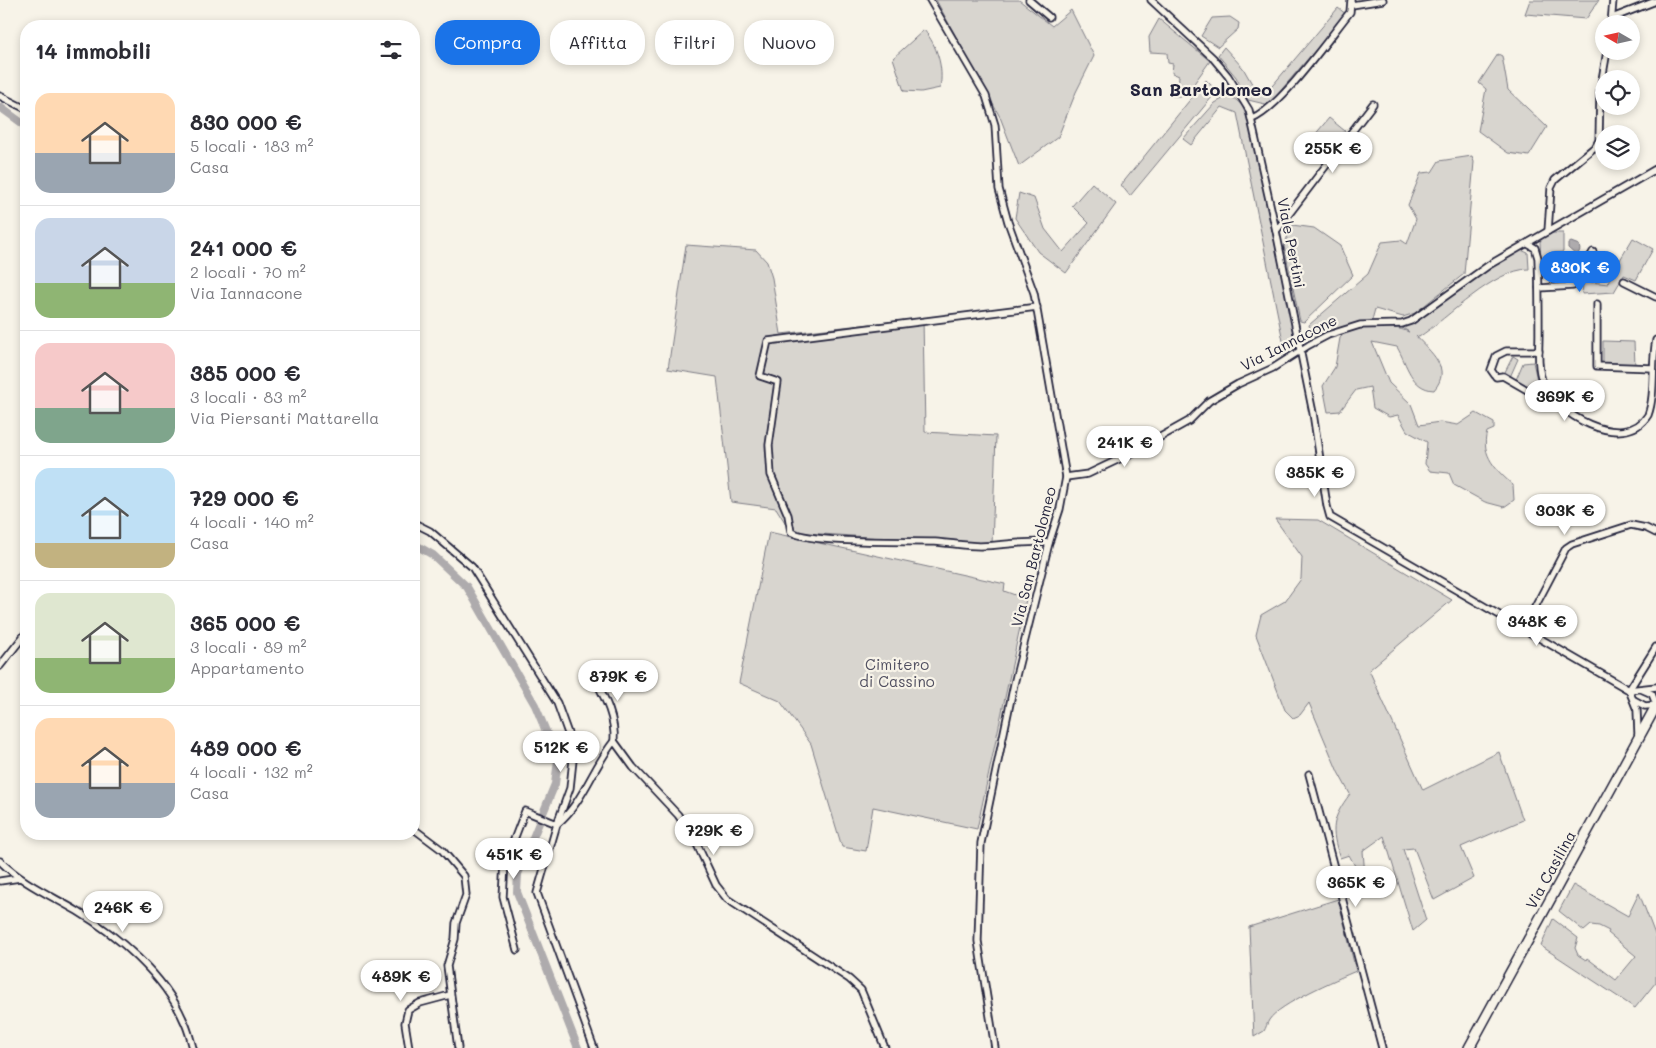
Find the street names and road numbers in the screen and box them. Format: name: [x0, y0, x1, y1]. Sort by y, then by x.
street label: Viale Pertini: [1273, 196, 1311, 290]
street label: Via Iannacone: [1237, 309, 1340, 375]
street label: Via San Bartolomeo: [1006, 484, 1060, 629]
street label: Via Casilina: [1520, 827, 1580, 912]

